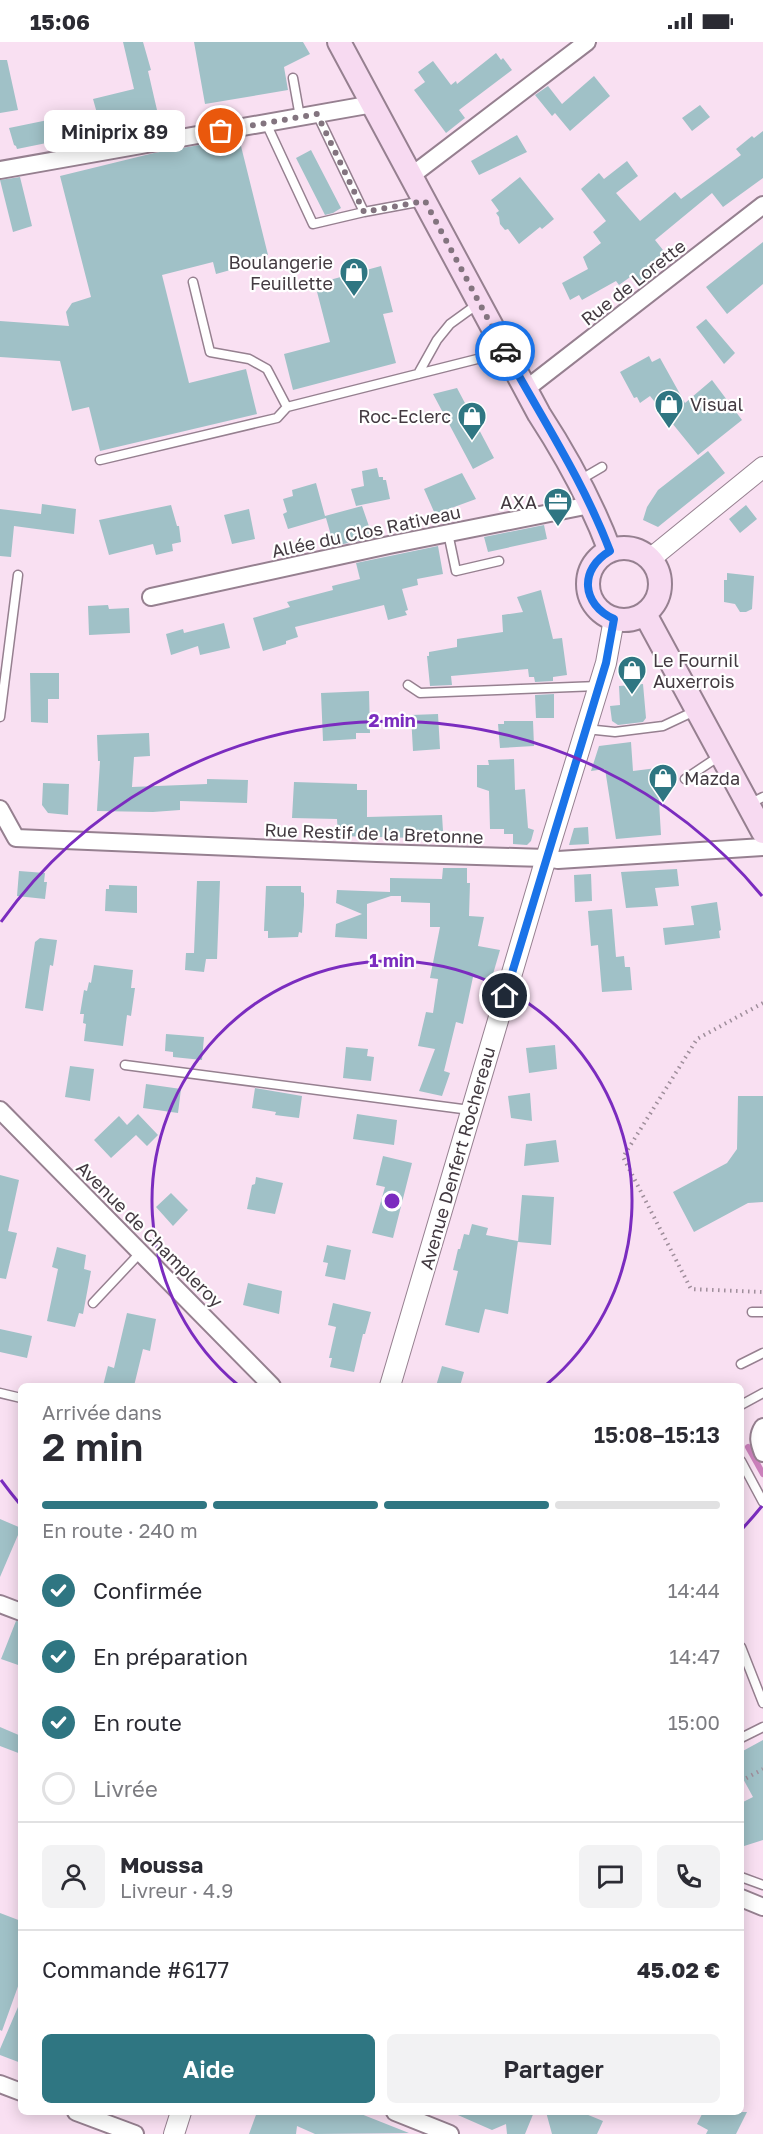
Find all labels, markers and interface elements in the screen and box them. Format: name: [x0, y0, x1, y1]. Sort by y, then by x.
text: 15:06: [30, 8, 90, 35]
pin: [195, 105, 246, 156]
callout: Miniprix 89: [44, 110, 185, 152]
icon: bag: [204, 114, 237, 147]
text: Miniprix 89: [61, 119, 168, 143]
street label: Rue de Lorette: [576, 234, 690, 330]
place label: Boulangerie Feuillette: [228, 251, 333, 294]
shop icon: Boulangerie Feuillette: [338, 256, 370, 298]
courier: [475, 321, 535, 381]
icon: car: [489, 335, 522, 368]
shop icon: Visual: [653, 388, 685, 430]
place label: Visual: [690, 393, 743, 415]
shop icon: Roc-Eclerc: [456, 400, 488, 442]
place label: Roc-Eclerc: [358, 405, 451, 427]
office icon: AXA: [542, 486, 574, 528]
place label: AXA: [500, 491, 537, 513]
street label: Allée du Clos Rativeau: [269, 500, 463, 562]
place label: Le Fournil Auxerrois: [653, 649, 739, 692]
shop icon: Le Fournil Auxerrois: [616, 654, 648, 696]
text: 2 min: [368, 709, 416, 731]
shop icon: Mazda: [647, 762, 679, 804]
place label: Mazda: [684, 767, 740, 789]
street label: Rue Restif de la Bretonne: [264, 818, 484, 848]
text: 1 min: [369, 949, 415, 971]
pin: [479, 970, 530, 1021]
icon: home: [488, 979, 521, 1012]
street label: Avenue Denfert Rochereau: [415, 1044, 499, 1272]
street label: Avenue de Champleroy: [72, 1156, 228, 1312]
centre of rings: [382, 1191, 402, 1211]
text: Arrivée dans: [42, 1400, 162, 1424]
text: 15:08–15:13: [594, 1421, 720, 1448]
text: 2 min: [42, 1423, 143, 1470]
text: En route · 240 m: [42, 1518, 198, 1542]
icon: check: [42, 1574, 75, 1607]
text: Confirmée: [93, 1577, 202, 1604]
text: 14:44: [668, 1578, 720, 1602]
icon: check: [42, 1640, 75, 1673]
text: En préparation: [93, 1643, 248, 1670]
text: 14:47: [669, 1644, 720, 1668]
icon: check: [42, 1706, 75, 1739]
text: En route: [93, 1709, 182, 1736]
text: 15:00: [668, 1710, 720, 1734]
text: Livrée: [93, 1775, 158, 1802]
button: person: [42, 1845, 105, 1908]
button: chat: [579, 1845, 642, 1908]
button: phone: [657, 1845, 720, 1908]
text: Moussa: [120, 1851, 203, 1878]
text: Livreur · 4.9: [120, 1878, 233, 1902]
text: Commande #6177: [42, 1956, 229, 1983]
text: 45.02 €: [637, 1956, 720, 1983]
button: Aide: [42, 2034, 375, 2103]
button: Partager: [387, 2034, 720, 2103]

